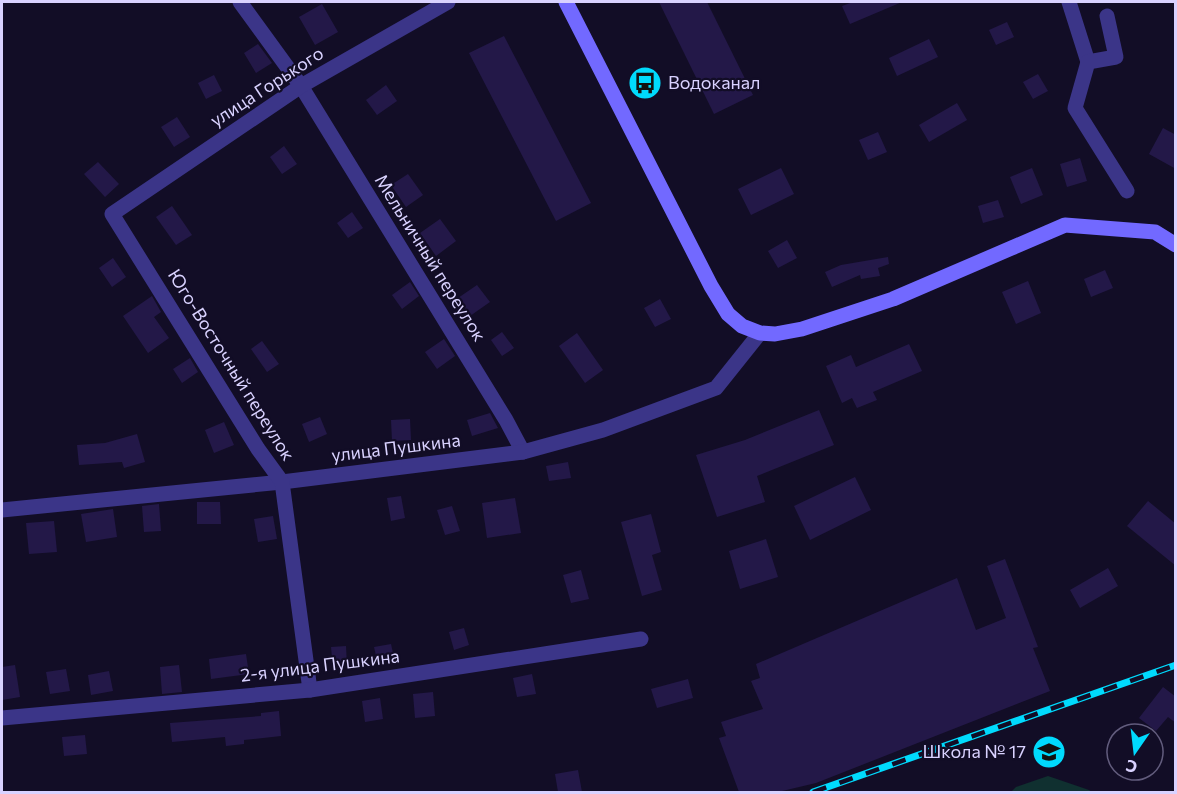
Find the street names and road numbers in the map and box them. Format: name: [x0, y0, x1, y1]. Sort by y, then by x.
street label: улица Горького: [206, 41, 327, 131]
street label: Мельничный переулок: [370, 170, 491, 345]
street label: Юго-Восточный переулок: [164, 265, 300, 465]
street label: улица Пушкина: [330, 428, 462, 466]
street label: 2-я улица Пушкина: [239, 644, 401, 686]

